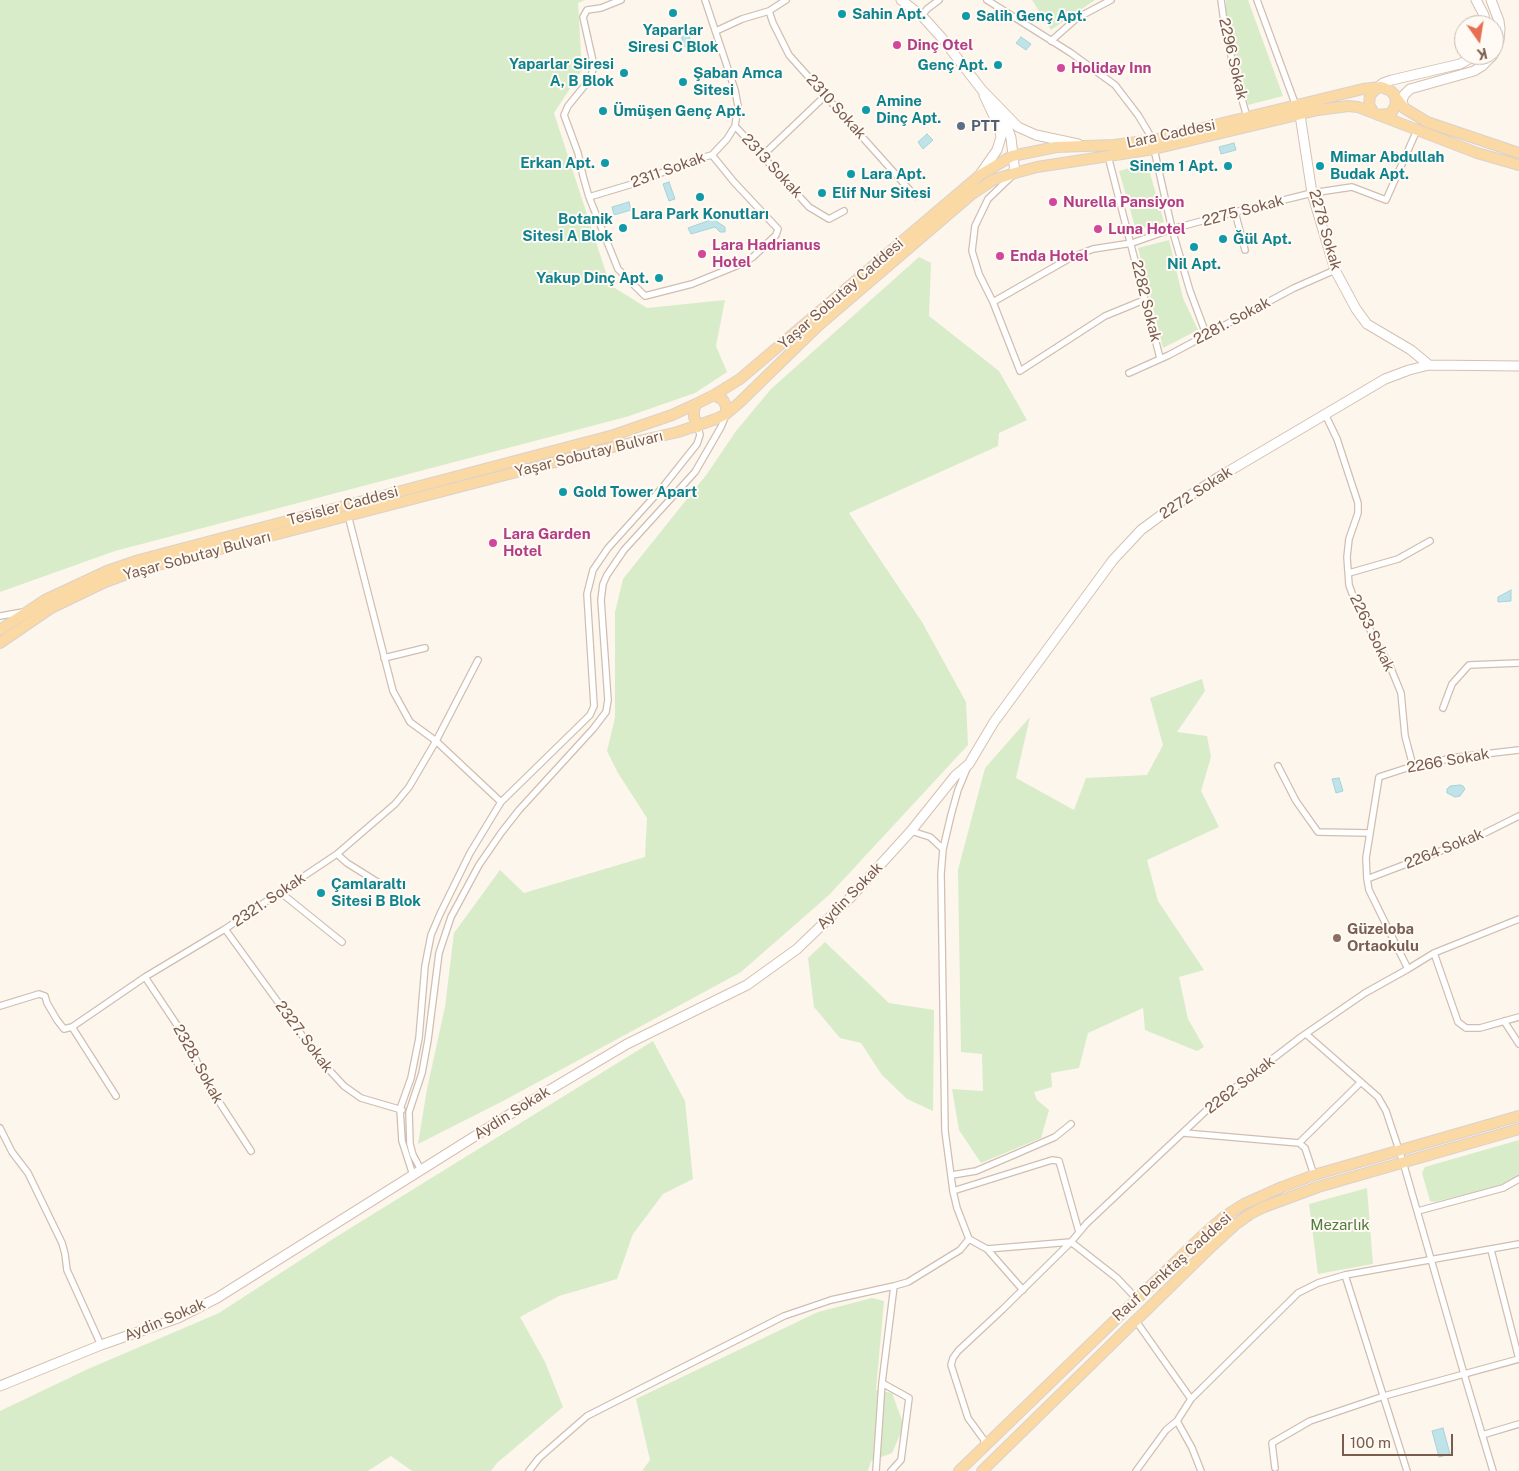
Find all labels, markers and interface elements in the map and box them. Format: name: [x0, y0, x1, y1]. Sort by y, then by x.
place label: Sahin Apt.: [852, 5, 926, 23]
marker: Yaparlar Siresi C Blok: [667, 7, 679, 19]
place label: Salih Genç Apt.: [976, 7, 1087, 25]
marker: Sahin Apt.: [836, 8, 848, 20]
marker: Salih Genç Apt.: [960, 10, 972, 22]
north arrow: [1454, 15, 1504, 65]
street label: 2296 Sokak: [1215, 16, 1251, 102]
place label: Yaparlar Siresi C Blok: [628, 21, 718, 56]
place label: Dinç Otel: [907, 36, 973, 54]
marker: Dinç Otel: [891, 39, 903, 51]
text: K: [1475, 45, 1489, 63]
place label: Yaparlar Siresi A, B Blok: [509, 55, 614, 90]
place label: Genç Apt.: [917, 56, 988, 74]
marker: Genç Apt.: [992, 59, 1004, 71]
place label: Holiday Inn: [1071, 59, 1151, 77]
marker: Holiday Inn: [1055, 62, 1067, 74]
place label: Şaban Amca Sitesi: [693, 64, 783, 99]
marker: Yaparlar Siresi A, B Blok: [618, 67, 630, 79]
street label: 2310 Sokak: [802, 71, 870, 143]
marker: Şaban Amca Sitesi: [677, 76, 689, 88]
place label: Amine Dinç Apt.: [876, 92, 941, 127]
place label: Ümüşen Genç Apt.: [613, 102, 746, 120]
marker: Amine Dinç Apt.: [860, 104, 872, 116]
marker: Ümüşen Genç Apt.: [597, 105, 609, 117]
street label: Lara Caddesi: [1125, 116, 1217, 152]
place label: PTT: [971, 117, 1000, 135]
marker: PTT: [955, 120, 967, 132]
street label: 2313 Sokak: [738, 130, 806, 202]
street label: 2311 Sokak: [628, 148, 708, 192]
place label: Mimar Abdullah Budak Apt.: [1330, 148, 1444, 183]
place label: Erkan Apt.: [520, 154, 595, 172]
marker: Erkan Apt.: [599, 157, 611, 169]
place label: Sinem 1 Apt.: [1129, 157, 1218, 175]
marker: Sinem 1 Apt.: [1222, 160, 1234, 172]
marker: Mimar Abdullah Budak Apt.: [1314, 160, 1326, 172]
place label: Lara Apt.: [861, 165, 926, 183]
marker: Lara Apt.: [845, 168, 857, 180]
place label: Elif Nur Sitesi: [832, 184, 931, 202]
marker: Elif Nur Sitesi: [816, 187, 828, 199]
street label: 2278 Sokak: [1305, 187, 1345, 273]
marker: Lara Park Konutları: [694, 191, 706, 203]
street label: 2275 Sokak: [1200, 191, 1286, 231]
place label: Nurella Pansiyon: [1063, 193, 1185, 211]
marker: Nurella Pansiyon: [1047, 196, 1059, 208]
place label: Lara Park Konutları: [631, 205, 769, 223]
place label: Botanik Sitesi A Blok: [522, 210, 613, 245]
place label: Luna Hotel: [1108, 220, 1186, 238]
marker: Botanik Sitesi A Blok: [617, 222, 629, 234]
marker: Luna Hotel: [1092, 223, 1104, 235]
place label: Ğül Apt.: [1233, 230, 1292, 248]
marker: Ğül Apt.: [1217, 233, 1229, 245]
street label: Yaşar Sobutay Caddesi: [775, 235, 907, 353]
place label: Lara Hadrianus Hotel: [712, 236, 821, 271]
marker: Nil Apt.: [1188, 241, 1200, 253]
place label: Enda Hotel: [1010, 247, 1089, 265]
marker: Lara Hadrianus Hotel: [696, 248, 708, 260]
marker: Enda Hotel: [994, 250, 1006, 262]
place label: Nil Apt.: [1167, 255, 1221, 273]
street label: 2282 Sokak: [1127, 258, 1165, 344]
place label: Yakup Dinç Apt.: [536, 269, 649, 287]
marker: Yakup Dinç Apt.: [653, 272, 665, 284]
street label: 2281. Sokak: [1191, 293, 1273, 349]
street label: Yaşar Sobutay Bulvarı: [513, 427, 665, 481]
street label: 2272 Sokak: [1156, 463, 1236, 523]
street label: Tesisler Caddesi: [286, 483, 400, 529]
place label: Gold Tower Apart: [573, 483, 697, 501]
marker: Gold Tower Apart: [557, 486, 569, 498]
place label: Lara Garden Hotel: [503, 525, 591, 560]
street label: Yaşar Sobutay Bulvarı: [121, 528, 273, 584]
marker: Lara Garden Hotel: [487, 537, 499, 549]
street label: 2263 Sokak: [1346, 591, 1398, 675]
street label: 2266 Sokak: [1405, 745, 1491, 777]
street label: 2264 Sokak: [1402, 825, 1486, 873]
street label: Aydin Sokak: [814, 859, 886, 933]
street label: 2321. Sokak: [229, 869, 309, 931]
place label: Çamlaraltı Sitesi B Blok: [331, 875, 421, 910]
marker: Çamlaraltı Sitesi B Blok: [315, 887, 327, 899]
place label: Güzeloba Ortaokulu: [1347, 920, 1419, 955]
marker: Güzeloba Ortaokulu: [1331, 932, 1343, 944]
street label: 2327. Sokak: [271, 998, 337, 1076]
street label: 2328. Sokak: [169, 1021, 227, 1107]
street label: 2262 Sokak: [1202, 1052, 1278, 1118]
street label: Aydin Sokak: [471, 1083, 553, 1143]
street label: Rauf Denktaş Caddesi: [1109, 1209, 1235, 1325]
park label: Mezarlık: [1310, 1216, 1370, 1234]
street label: Aydin Sokak: [122, 1295, 208, 1345]
scale bar: [1344, 1424, 1455, 1456]
text: 100 m: [1350, 1434, 1391, 1451]

